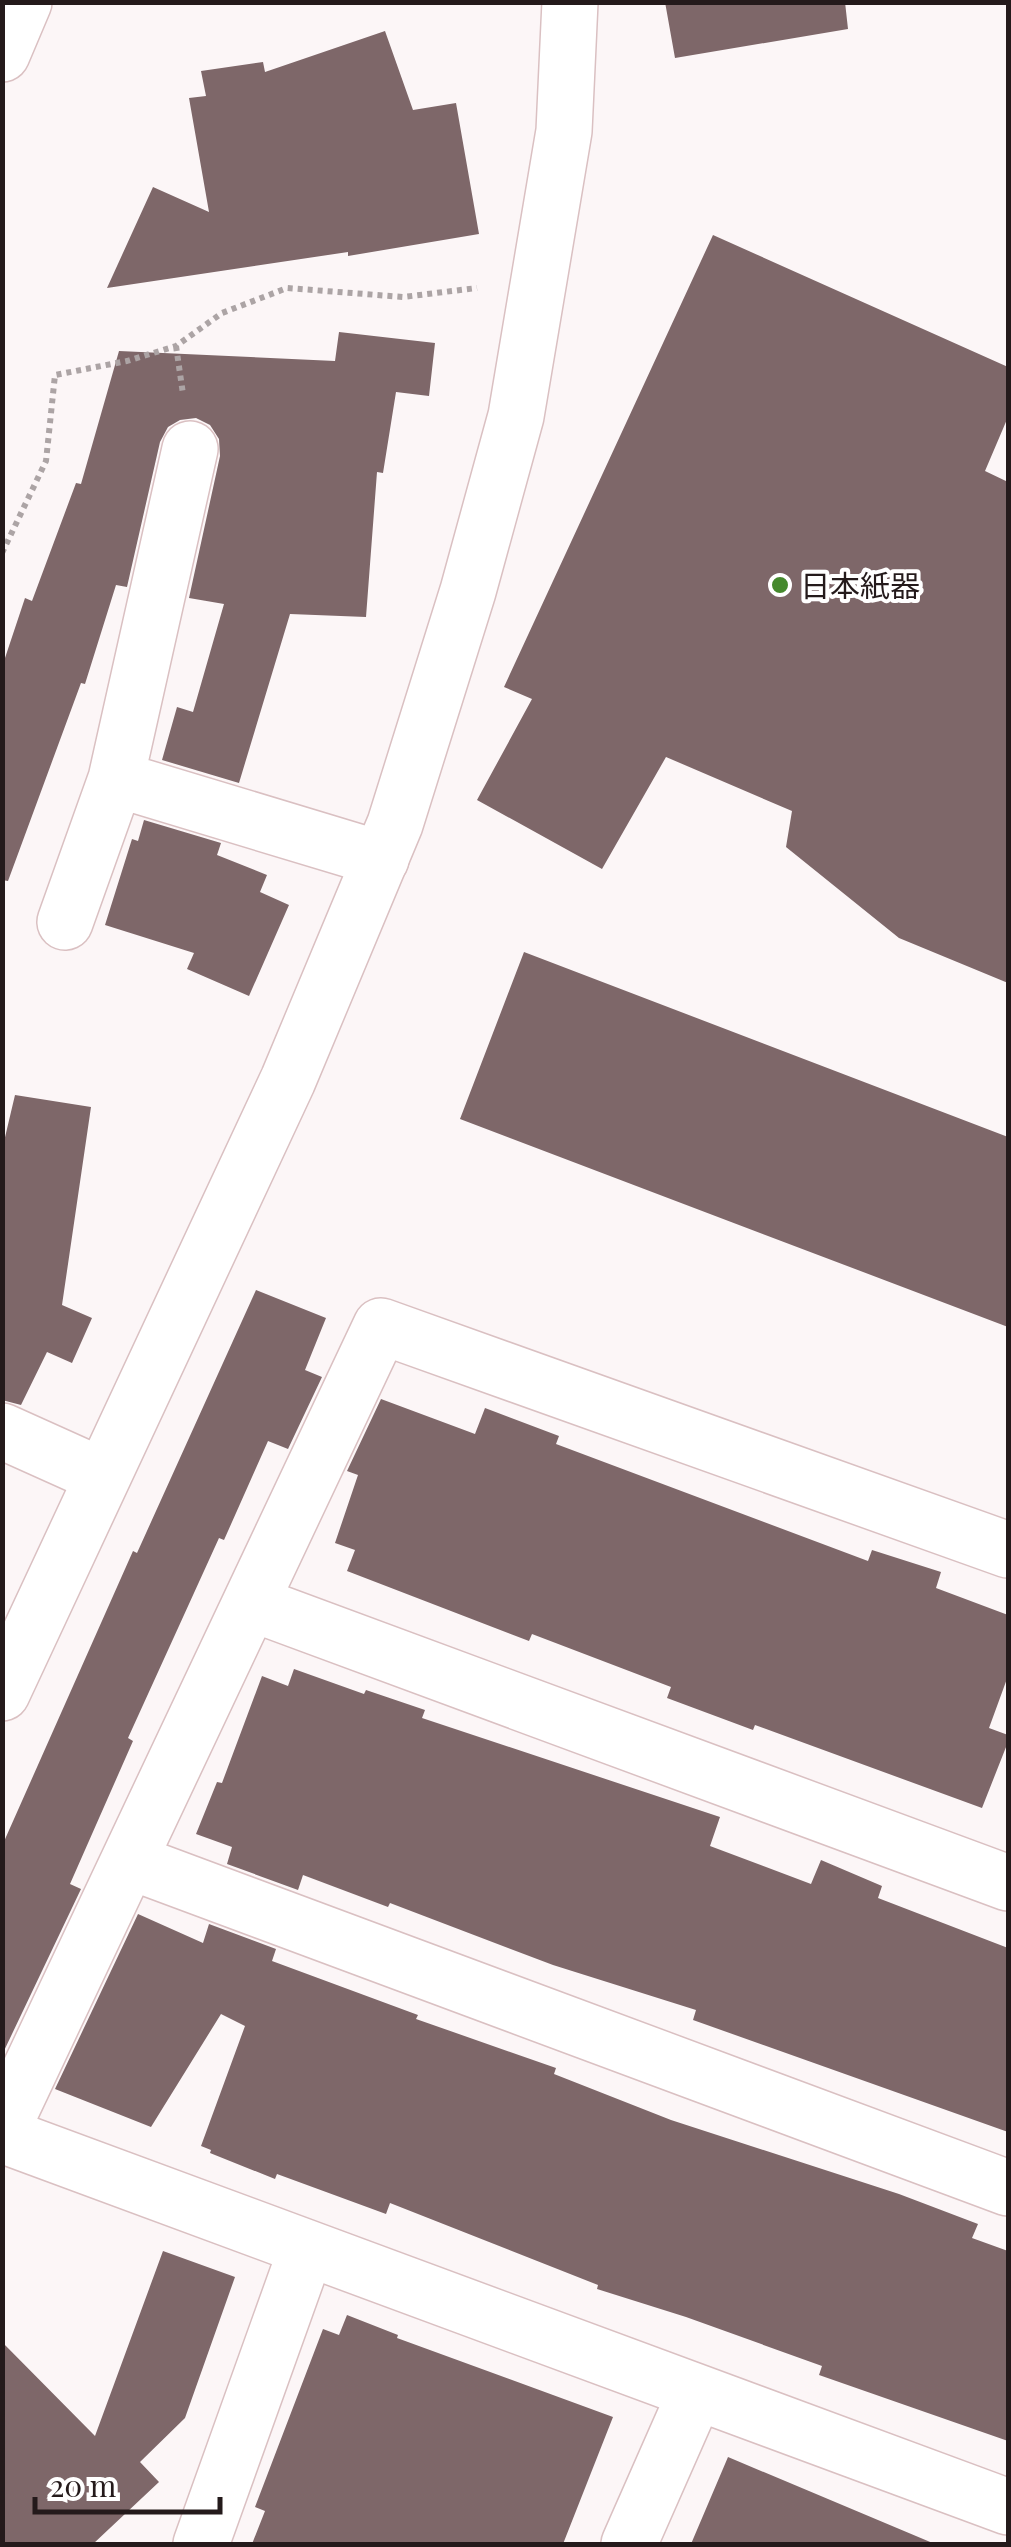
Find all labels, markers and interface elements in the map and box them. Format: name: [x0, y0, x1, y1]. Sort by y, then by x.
place label: 日本紙器: [800, 565, 920, 605]
marker: 日本紙器: [769, 574, 791, 596]
scale bar: [35, 2452, 220, 2514]
text: 20 m: [50, 2465, 117, 2505]

